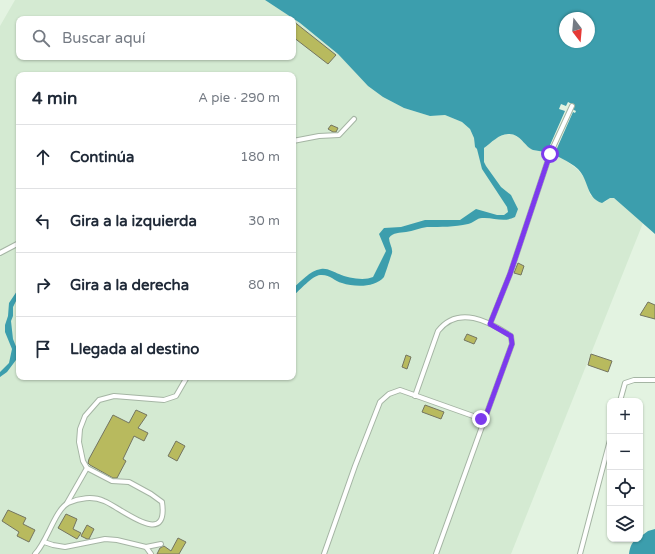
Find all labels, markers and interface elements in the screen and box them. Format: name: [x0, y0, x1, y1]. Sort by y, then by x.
north arrow: [559, 12, 595, 48]
search box: [16, 16, 296, 60]
icon: search: [30, 27, 52, 49]
text: Buscar aquí: [62, 29, 145, 47]
text: 4 min: [32, 88, 77, 109]
text: A pie · 290 m: [198, 90, 280, 106]
route start: [541, 145, 559, 163]
icon: ahead: [32, 146, 54, 168]
text: Continúa: [70, 148, 134, 166]
text: 180 m: [240, 149, 280, 165]
icon: left: [32, 210, 54, 232]
text: Gira a la izquierda: [70, 212, 197, 230]
text: 30 m: [248, 213, 280, 229]
icon: right: [32, 274, 54, 296]
text: Gira a la derecha: [70, 276, 189, 294]
text: 80 m: [248, 277, 280, 293]
icon: arrive: [32, 338, 54, 360]
text: Llegada al destino: [70, 340, 199, 358]
map controls: [607, 398, 643, 542]
button: +: [607, 398, 643, 434]
route end: [472, 410, 490, 428]
button: −: [607, 434, 643, 470]
button: locate: [607, 470, 643, 506]
button: layers: [607, 506, 643, 542]

